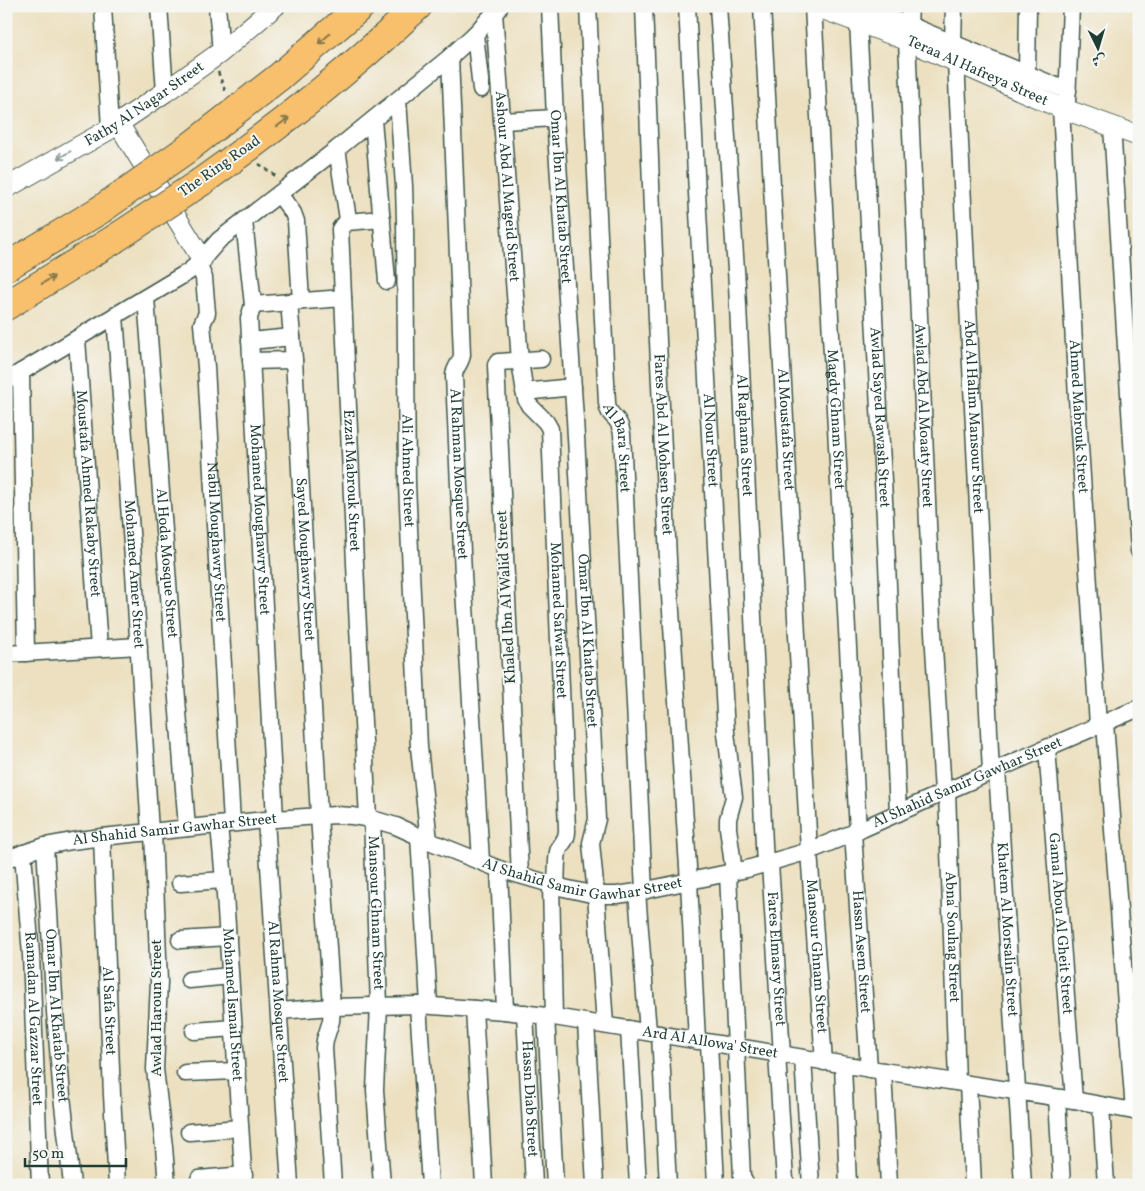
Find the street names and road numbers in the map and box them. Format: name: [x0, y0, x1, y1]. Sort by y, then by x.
street label: Teraa Al Hafreya Street: [903, 31, 1051, 111]
street label: Fathy Al Nagar Street: [81, 57, 209, 152]
street label: Ashour Abd Al Mageid Street: [489, 90, 525, 283]
street label: Omar Ibn Al Khatab Street: [544, 109, 576, 284]
street label: The Ring Road: [175, 131, 265, 203]
street label: Abd Al Halim Mansour Street: [958, 319, 989, 514]
street label: Awlad Abd Al Moaaty Street: [909, 323, 938, 508]
street label: Awlad Sayed Rawash Street: [864, 327, 895, 508]
street label: Ahmed Mabrouk Street: [1063, 339, 1094, 494]
street label: Magdy Ghnam Street: [821, 349, 850, 490]
street label: Fares Abd Al Mohsen Street: [648, 353, 677, 536]
street label: Al Moustafa Street: [772, 368, 799, 491]
street label: Al Raghama Street: [731, 373, 758, 497]
street label: Al Rahman Mosque Street: [444, 388, 473, 560]
street label: Moustafa Ahmed Rakaby Street: [70, 389, 106, 598]
street label: Al Nour Street: [697, 393, 723, 488]
street label: Al Bara' Street: [597, 401, 635, 493]
street label: Ezzat Mabrouk Street: [338, 409, 365, 552]
street label: Ali Ahmed Street: [396, 414, 419, 528]
street label: Mohamed Moughawry Street: [244, 423, 275, 616]
street label: Nabil Moughawry Street: [201, 461, 231, 623]
street label: Sayed Moughawry Street: [290, 477, 320, 642]
street label: Al Hoda Mosque Street: [150, 487, 183, 639]
street label: Mohamed Amer Street: [118, 499, 149, 650]
street label: Khaled Ibn Al Walid Street: [492, 510, 522, 684]
street label: Mohamed Safwat Street: [544, 542, 572, 700]
street label: Omar Ibn Al Khatab Street: [572, 553, 602, 729]
street label: Al Shahid Samir Gawhar Street: [869, 732, 1066, 833]
street label: Al Shahid Samir Gawhar Street: [71, 808, 278, 851]
street label: Gamal Abou Al Gheit Street: [1043, 832, 1078, 1015]
street label: Mansour Ghnam Street: [362, 835, 389, 991]
street label: Khatem Al Morsalin Street: [991, 842, 1023, 1018]
street label: Al Shahid Samir Gawhar Street: [479, 853, 684, 906]
street label: Abna' Souhag Street: [939, 871, 965, 1003]
street label: Mansour Ghnam Street: [801, 879, 832, 1034]
street label: Hassn Asem Street: [846, 889, 876, 1014]
street label: Fares Elmasry Street: [761, 891, 791, 1027]
street label: Al Rahma Mosque Street: [262, 920, 294, 1084]
street label: Mohamed Ismail Street: [217, 927, 248, 1082]
street label: Omar Ibn Al Khatab Street: [39, 928, 73, 1104]
street label: Ramadan Al Gazzar Street: [19, 931, 47, 1106]
street label: Awlad Haroun Street: [147, 939, 168, 1077]
street label: Al Safa Street: [97, 966, 121, 1056]
street label: Ard Al Allowa' Street: [641, 1021, 780, 1064]
street label: Hassn Diab Street: [516, 1040, 543, 1158]

